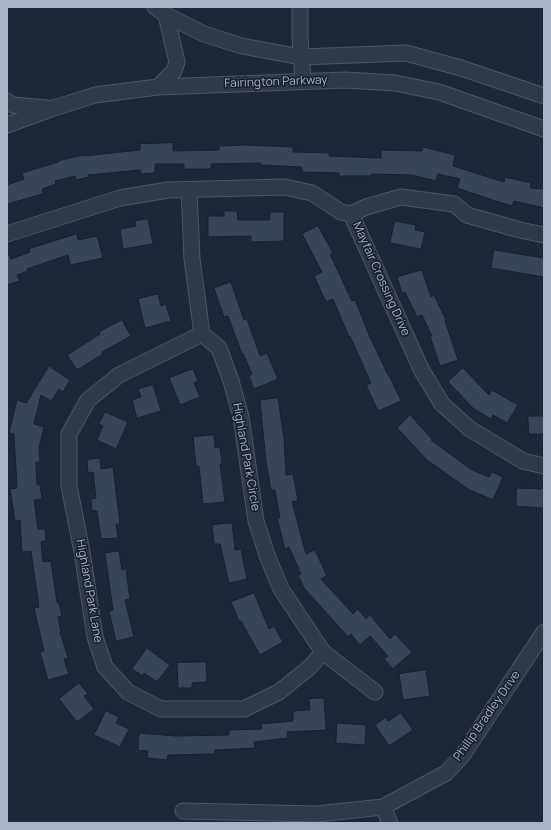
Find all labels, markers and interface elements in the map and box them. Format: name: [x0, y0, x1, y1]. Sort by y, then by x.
street label: Fairington Parkway: [224, 73, 328, 91]
street label: Mayfair Crossing Drive: [349, 220, 413, 338]
street label: Highland Park Circle: [229, 402, 263, 512]
street label: Highland Park Lane: [73, 538, 105, 644]
street label: Phillip Bradley Drive: [450, 668, 524, 764]

